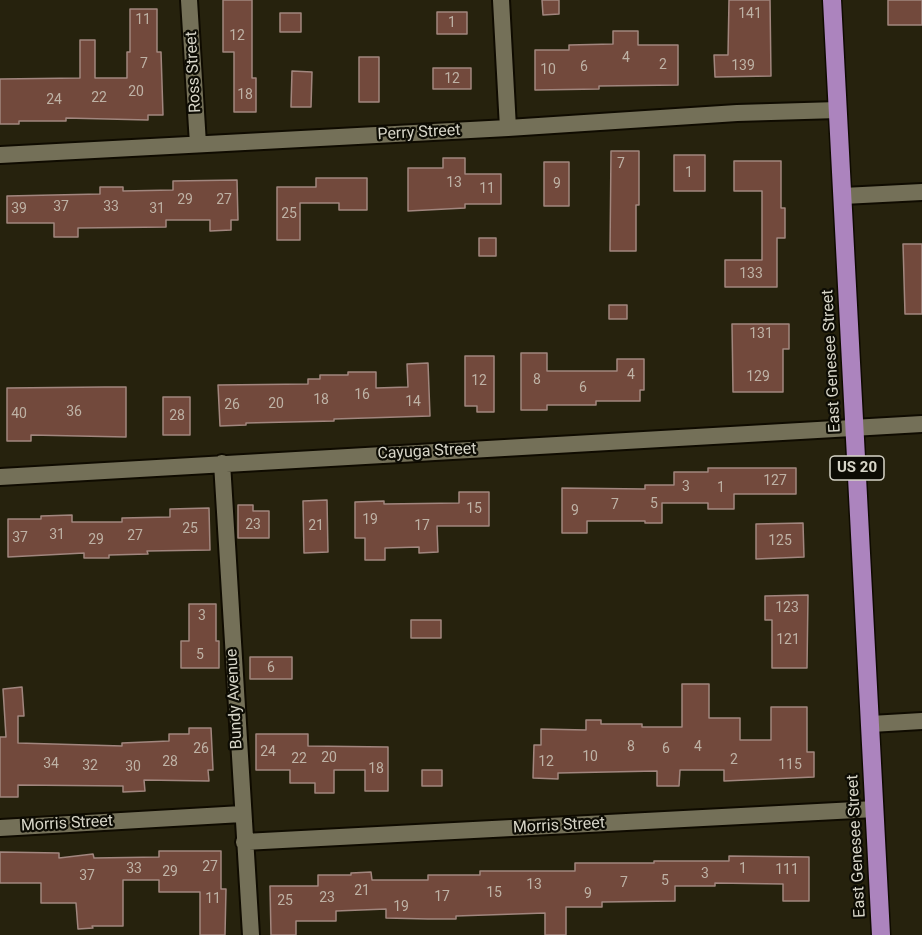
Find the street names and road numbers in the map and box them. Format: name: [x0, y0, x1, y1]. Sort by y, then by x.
street label: Ross Street: [182, 31, 206, 113]
street label: Perry Street: [377, 121, 461, 145]
street label: East Genesee Street: [819, 289, 845, 433]
street label: Cayuga Street: [377, 440, 477, 464]
road number: US 20: [830, 456, 884, 480]
street label: Bundy Avenue: [223, 648, 247, 750]
street label: East Genesee Street: [844, 774, 870, 918]
street label: Morris Street: [20, 812, 114, 836]
street label: Morris Street: [512, 814, 606, 838]

